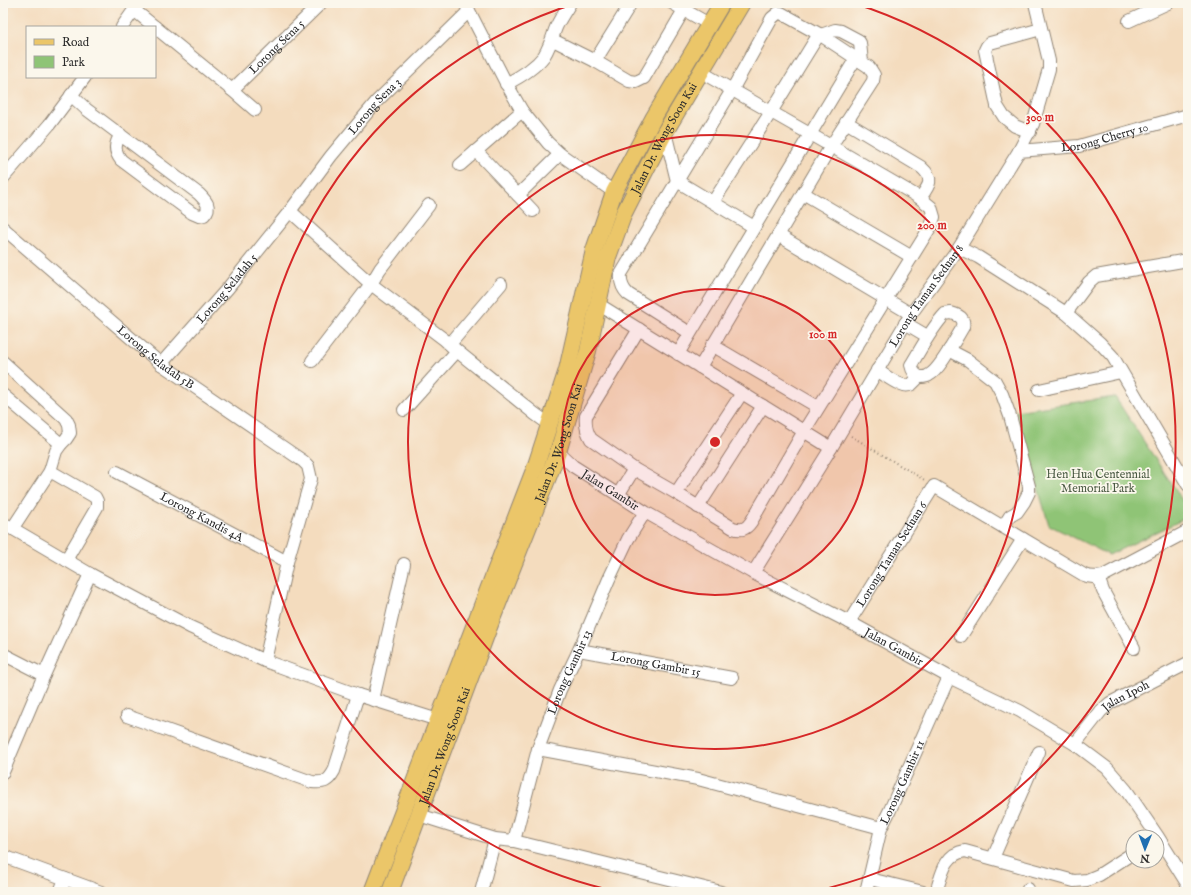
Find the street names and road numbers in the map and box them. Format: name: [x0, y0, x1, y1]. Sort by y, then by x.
street label: Lorong Sena 5: [245, 16, 308, 77]
street label: Lorong Sena 3: [345, 74, 404, 138]
street label: Jalan Dr. Wong Soon Kai: [627, 80, 700, 199]
street label: Lorong Cherry 10: [1060, 119, 1150, 155]
street label: Lorong Taman Seduan 8: [886, 242, 967, 350]
street label: Lorong Seladah 5: [193, 250, 261, 326]
street label: Lorong Seladah 5B: [114, 322, 197, 392]
street label: Jalan Dr. Wong Soon Kai: [531, 382, 585, 506]
street label: Jalan Gambir: [577, 465, 643, 514]
street label: Lorong Kandis 4A: [158, 489, 247, 546]
street label: Lorong Taman Seduan 6: [853, 498, 930, 610]
street label: Jalan Gambir: [859, 623, 927, 669]
street label: Lorong Gambir 13: [544, 628, 594, 717]
street label: Lorong Gambir 15: [610, 648, 702, 680]
street label: Jalan Ipoh: [1097, 677, 1152, 717]
street label: Jalan Dr. Wong Soon Kai: [415, 685, 473, 809]
street label: Lorong Gambir 11: [876, 738, 928, 827]

